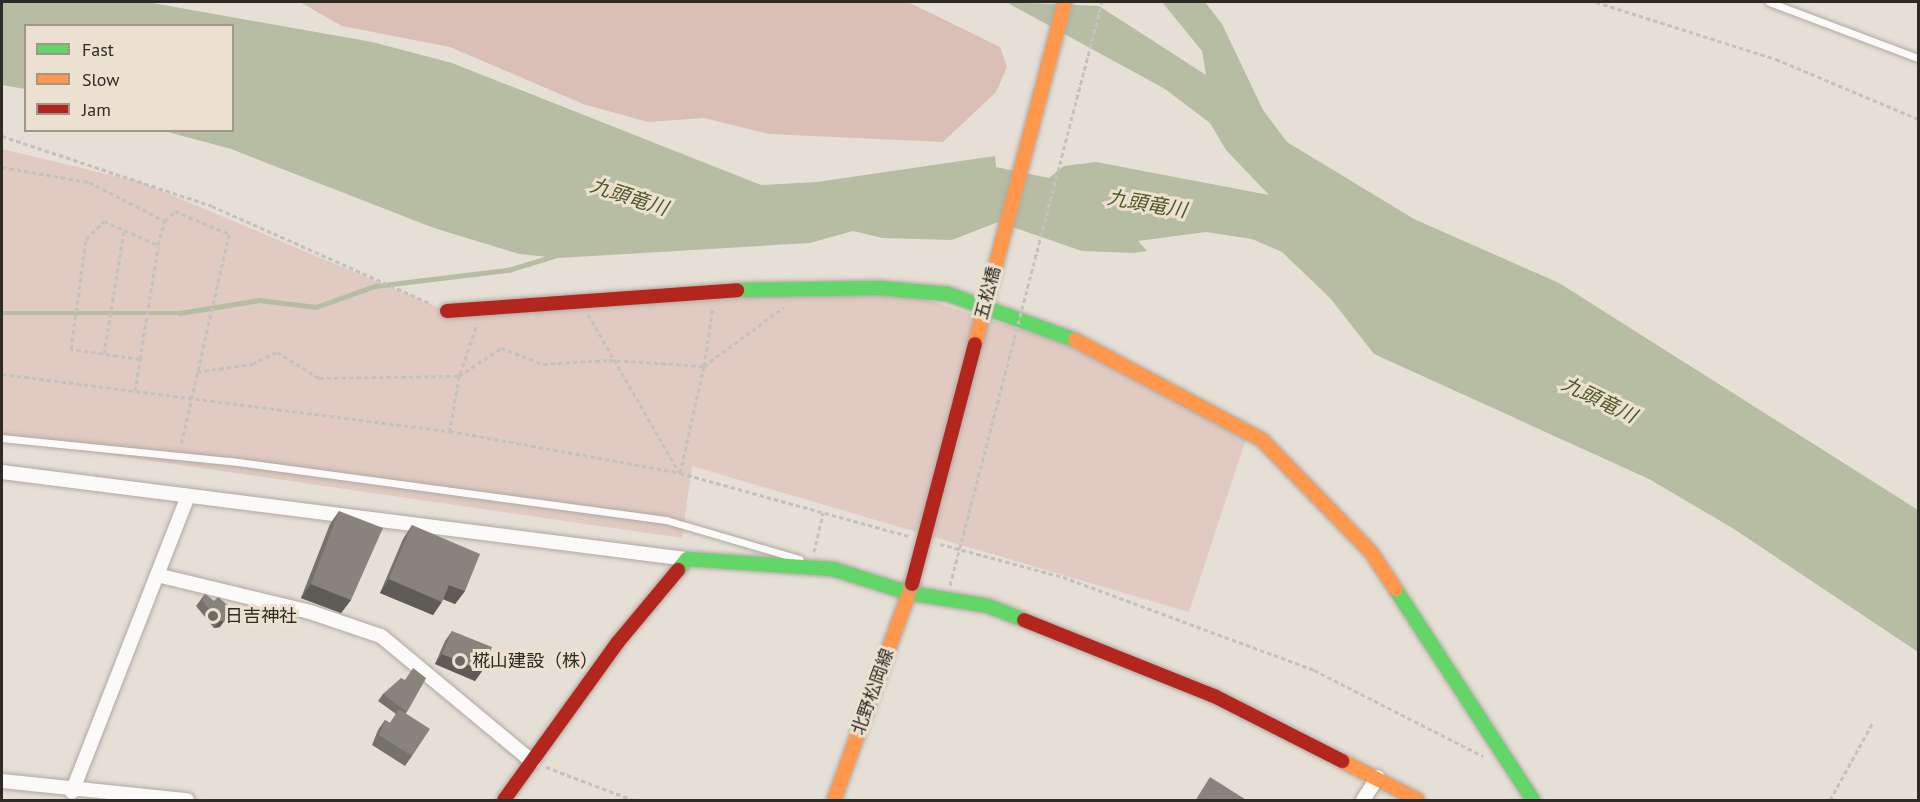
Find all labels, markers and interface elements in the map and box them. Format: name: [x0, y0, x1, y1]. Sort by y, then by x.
legend: [24, 24, 234, 132]
text: Fast: [82, 38, 114, 61]
text: Slow: [82, 68, 120, 91]
text: Jam: [82, 98, 111, 121]
water label: 九頭竜川: [587, 173, 671, 221]
water label: 九頭竜川: [1106, 185, 1188, 223]
street label: 五松橋: [971, 264, 1005, 322]
water label: 九頭竜川: [1558, 372, 1640, 428]
place label: 日吉神社: [225, 605, 297, 627]
marker: 日吉神社: [206, 609, 220, 623]
street label: 北野松岡線: [847, 646, 899, 738]
place label: 椛山建設（株）: [472, 650, 598, 672]
marker: 椛山建設（株）: [453, 654, 467, 668]

